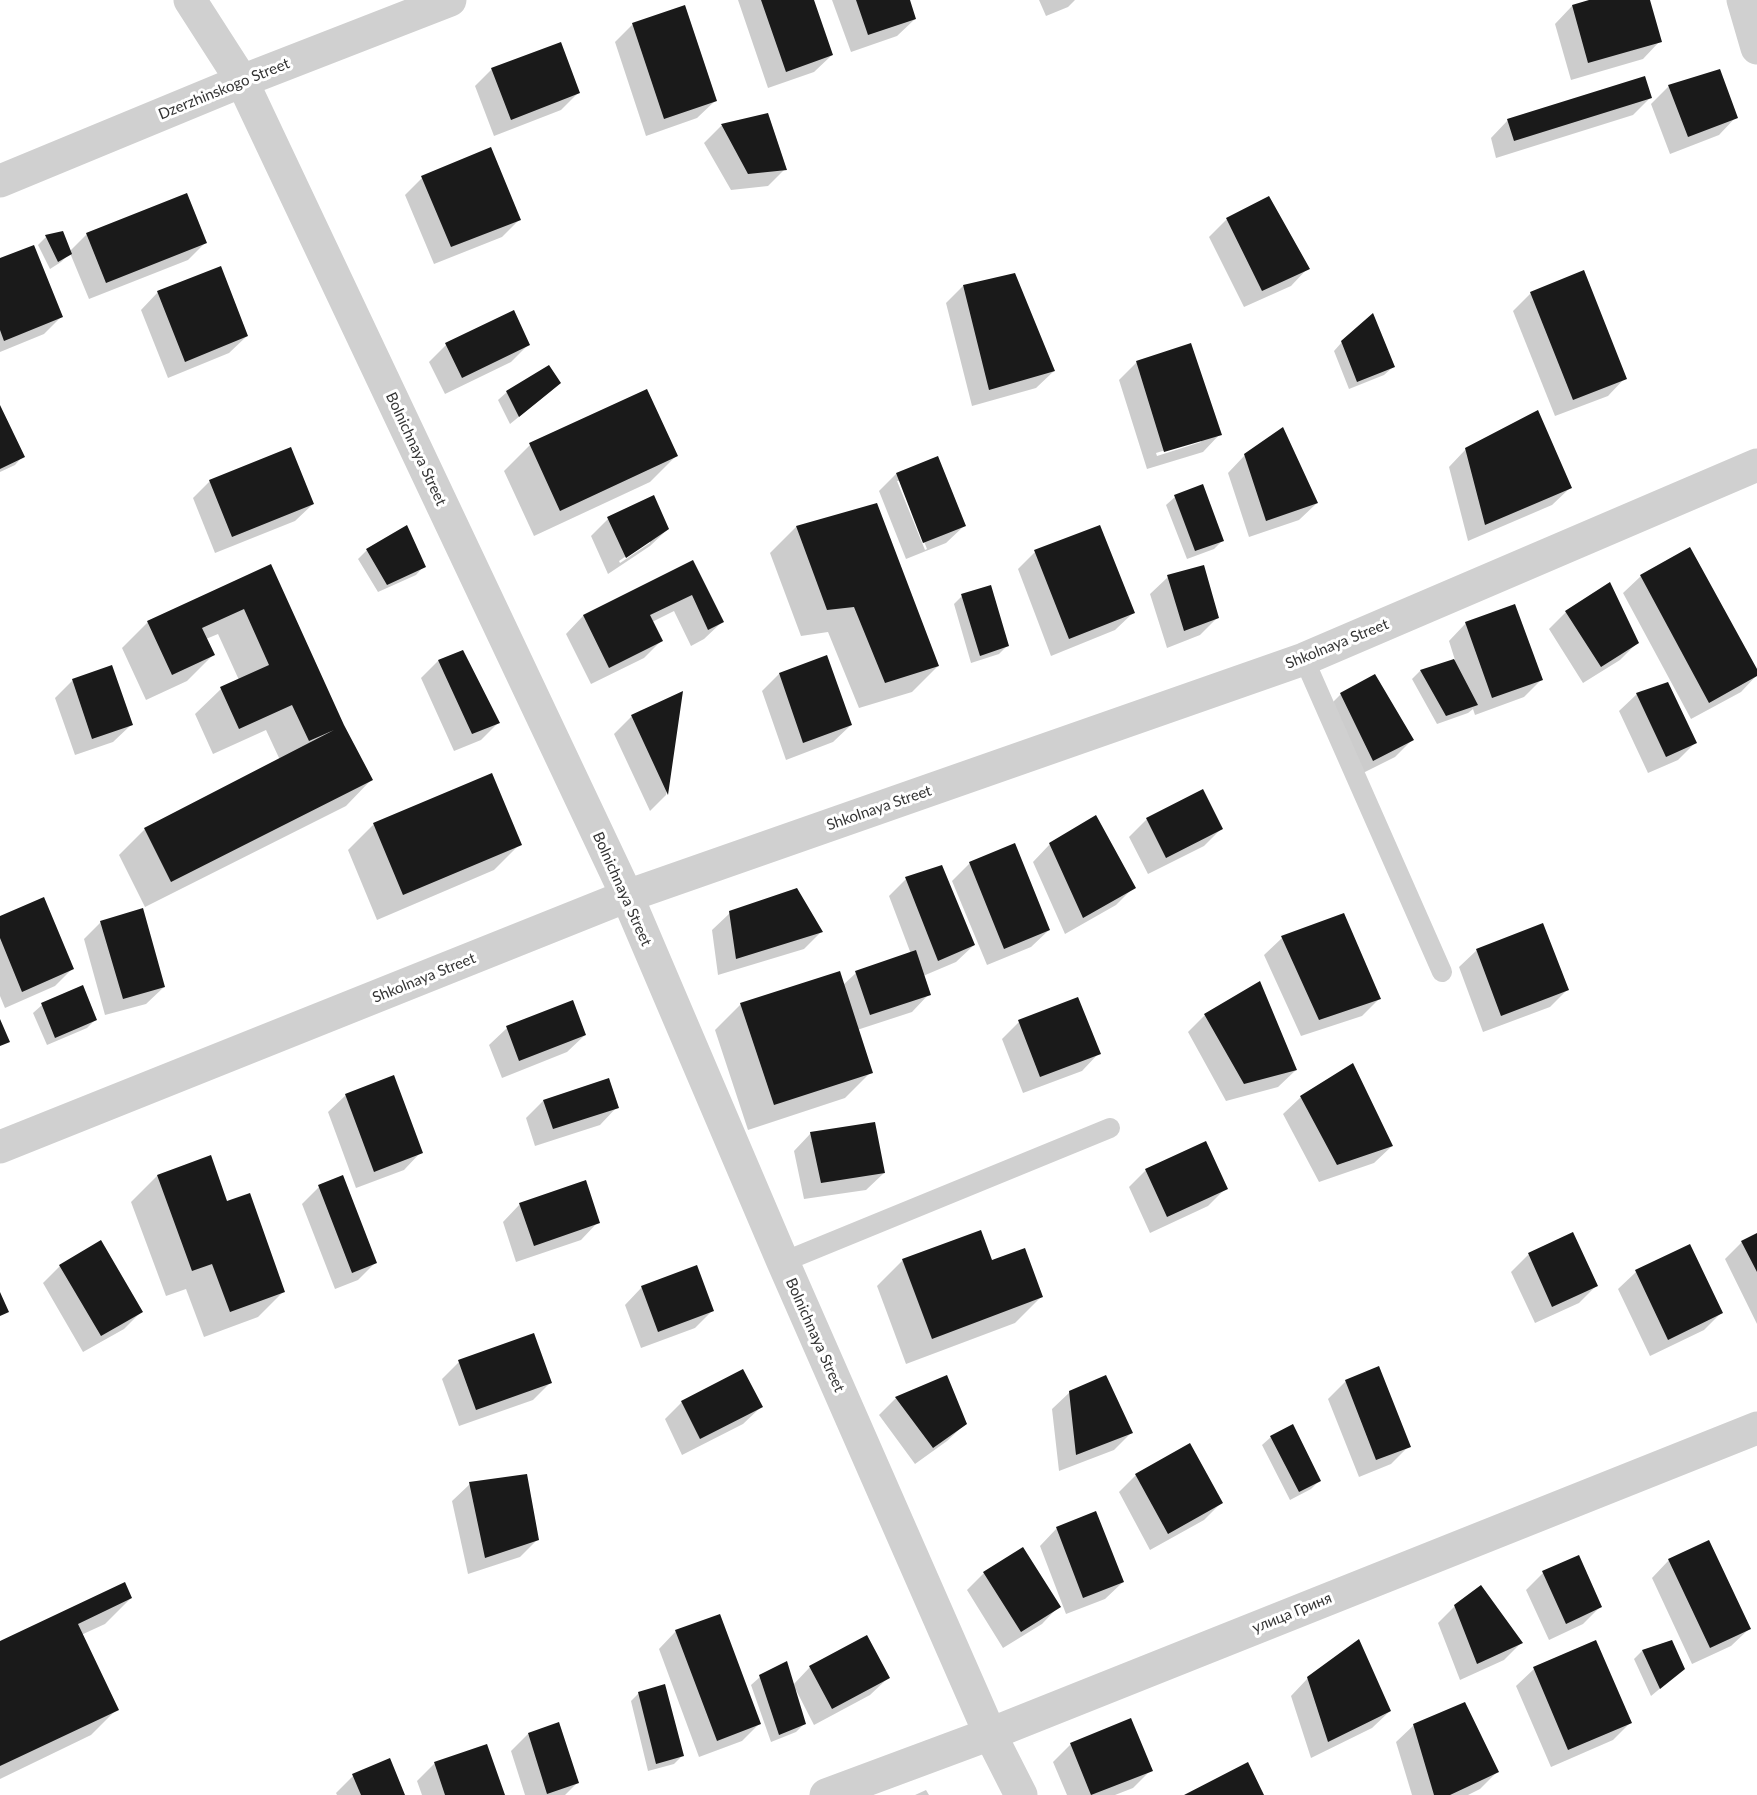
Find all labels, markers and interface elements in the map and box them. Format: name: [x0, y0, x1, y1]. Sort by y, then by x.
street label: Dzerzhinskogo Street: [156, 54, 292, 124]
street label: Bolnichnaya Street: [382, 389, 450, 509]
street label: Shkolnaya Street: [1283, 615, 1391, 673]
street label: Shkolnaya Street: [824, 782, 934, 834]
street label: Bolnichnaya Street: [589, 829, 655, 949]
street label: Shkolnaya Street: [370, 949, 478, 1007]
street label: Bolnichnaya Street: [782, 1275, 848, 1395]
street label: улица Гриня: [1250, 1589, 1334, 1637]

